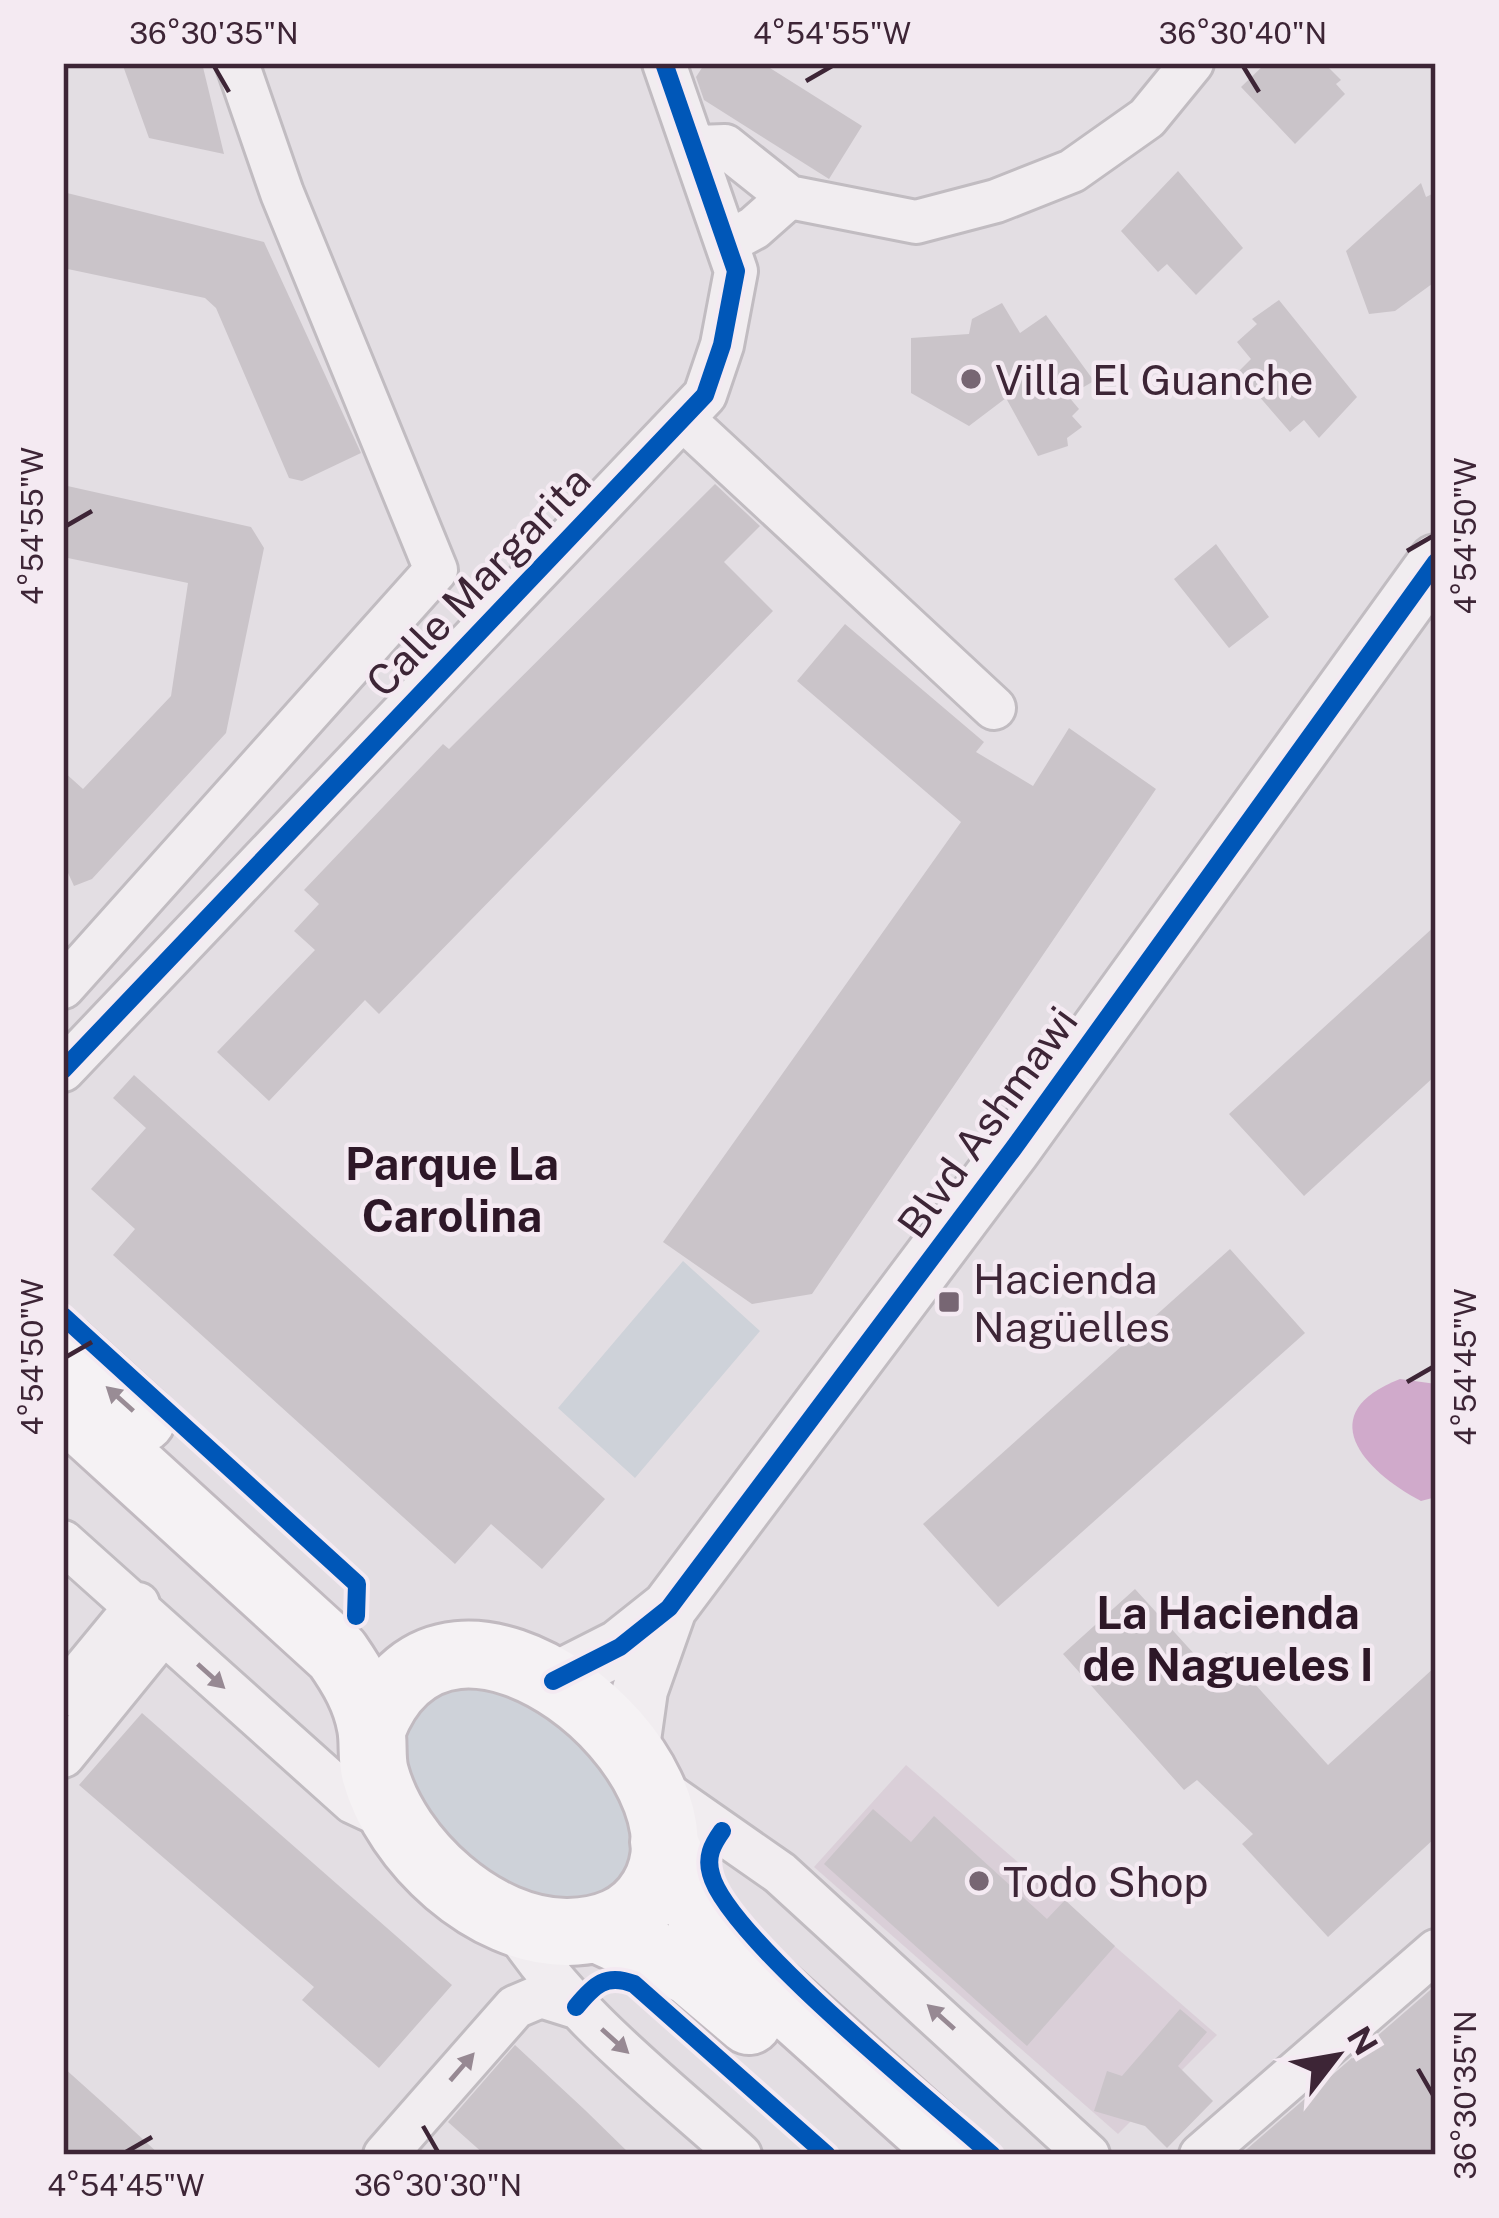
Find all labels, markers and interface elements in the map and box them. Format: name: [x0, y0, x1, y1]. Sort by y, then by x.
text: 36°30'35"N: [129, 15, 299, 51]
text: 4°54'55"W: [753, 15, 911, 51]
text: 36°30'40"N: [1159, 15, 1327, 51]
place label: Villa El Guanche: [995, 355, 1314, 404]
marker: Villa El Guanche: [958, 366, 984, 392]
text: 4°54'55"W: [14, 447, 50, 605]
street label: Calle Margarita: [356, 456, 600, 706]
text: 4°54'50"W: [1447, 457, 1483, 615]
street label: Blvd Ashmawi: [887, 997, 1087, 1247]
district label: Parque La Carolina: [345, 1137, 559, 1242]
place label: Hacienda Nagüelles: [973, 1254, 1170, 1351]
text: 4°54'50"W: [14, 1278, 50, 1436]
text: 4°54'45"W: [1447, 1288, 1483, 1446]
marker: Hacienda Nagüelles: [936, 1289, 962, 1315]
one-way arrow: [106, 1386, 135, 1413]
district label: La Hacienda de Nagueles I: [1082, 1586, 1374, 1691]
one-way arrow: [197, 1662, 226, 1689]
place label: Todo Shop: [1003, 1857, 1209, 1906]
marker: Todo Shop: [966, 1868, 992, 1894]
north arrow: [1277, 1996, 1397, 2116]
one-way arrow: [927, 2004, 956, 2031]
text: 36°30'35"N: [1447, 2010, 1483, 2180]
text: N: [1340, 2020, 1386, 2061]
one-way arrow: [600, 2027, 629, 2054]
one-way arrow: [448, 2052, 475, 2082]
text: 4°54'45"W: [47, 2167, 205, 2203]
text: 36°30'30"N: [354, 2167, 522, 2203]

